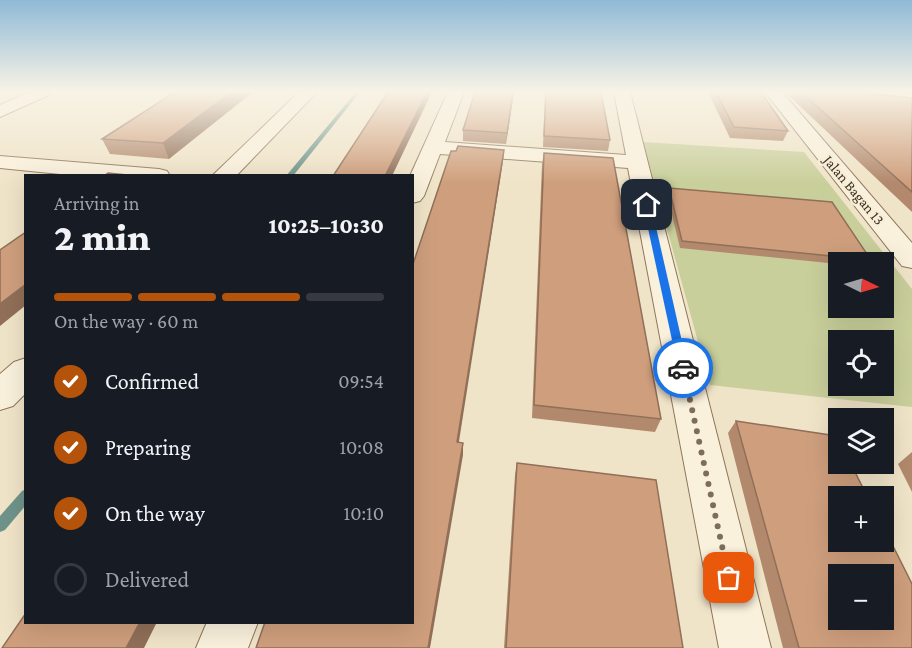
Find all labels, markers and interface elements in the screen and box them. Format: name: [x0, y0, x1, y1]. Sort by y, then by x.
street label: Jalan Bagan 13: [818, 151, 888, 228]
pin: [621, 179, 672, 230]
icon: home: [630, 188, 663, 221]
text: Arriving in: [54, 192, 139, 214]
text: 10:25–10:30: [268, 213, 384, 238]
text: 2 min: [54, 215, 150, 258]
north arrow: [828, 252, 894, 318]
map controls: [828, 252, 894, 630]
text: On the way · 60 m: [54, 310, 198, 332]
button: locate: [828, 330, 894, 396]
courier: [653, 338, 713, 398]
icon: car: [667, 352, 700, 385]
icon: check: [54, 365, 87, 398]
text: Confirmed: [105, 369, 199, 394]
text: 09:54: [338, 370, 384, 392]
button: layers: [828, 408, 894, 474]
icon: check: [54, 431, 87, 464]
text: Preparing: [105, 435, 191, 460]
text: 10:08: [339, 436, 384, 458]
button: +: [828, 486, 894, 552]
icon: check: [54, 497, 87, 530]
text: On the way: [105, 501, 205, 526]
text: 10:10: [344, 502, 384, 524]
pin: [703, 552, 754, 603]
icon: bag: [712, 561, 745, 594]
button: −: [828, 564, 894, 630]
text: Delivered: [105, 567, 189, 592]

